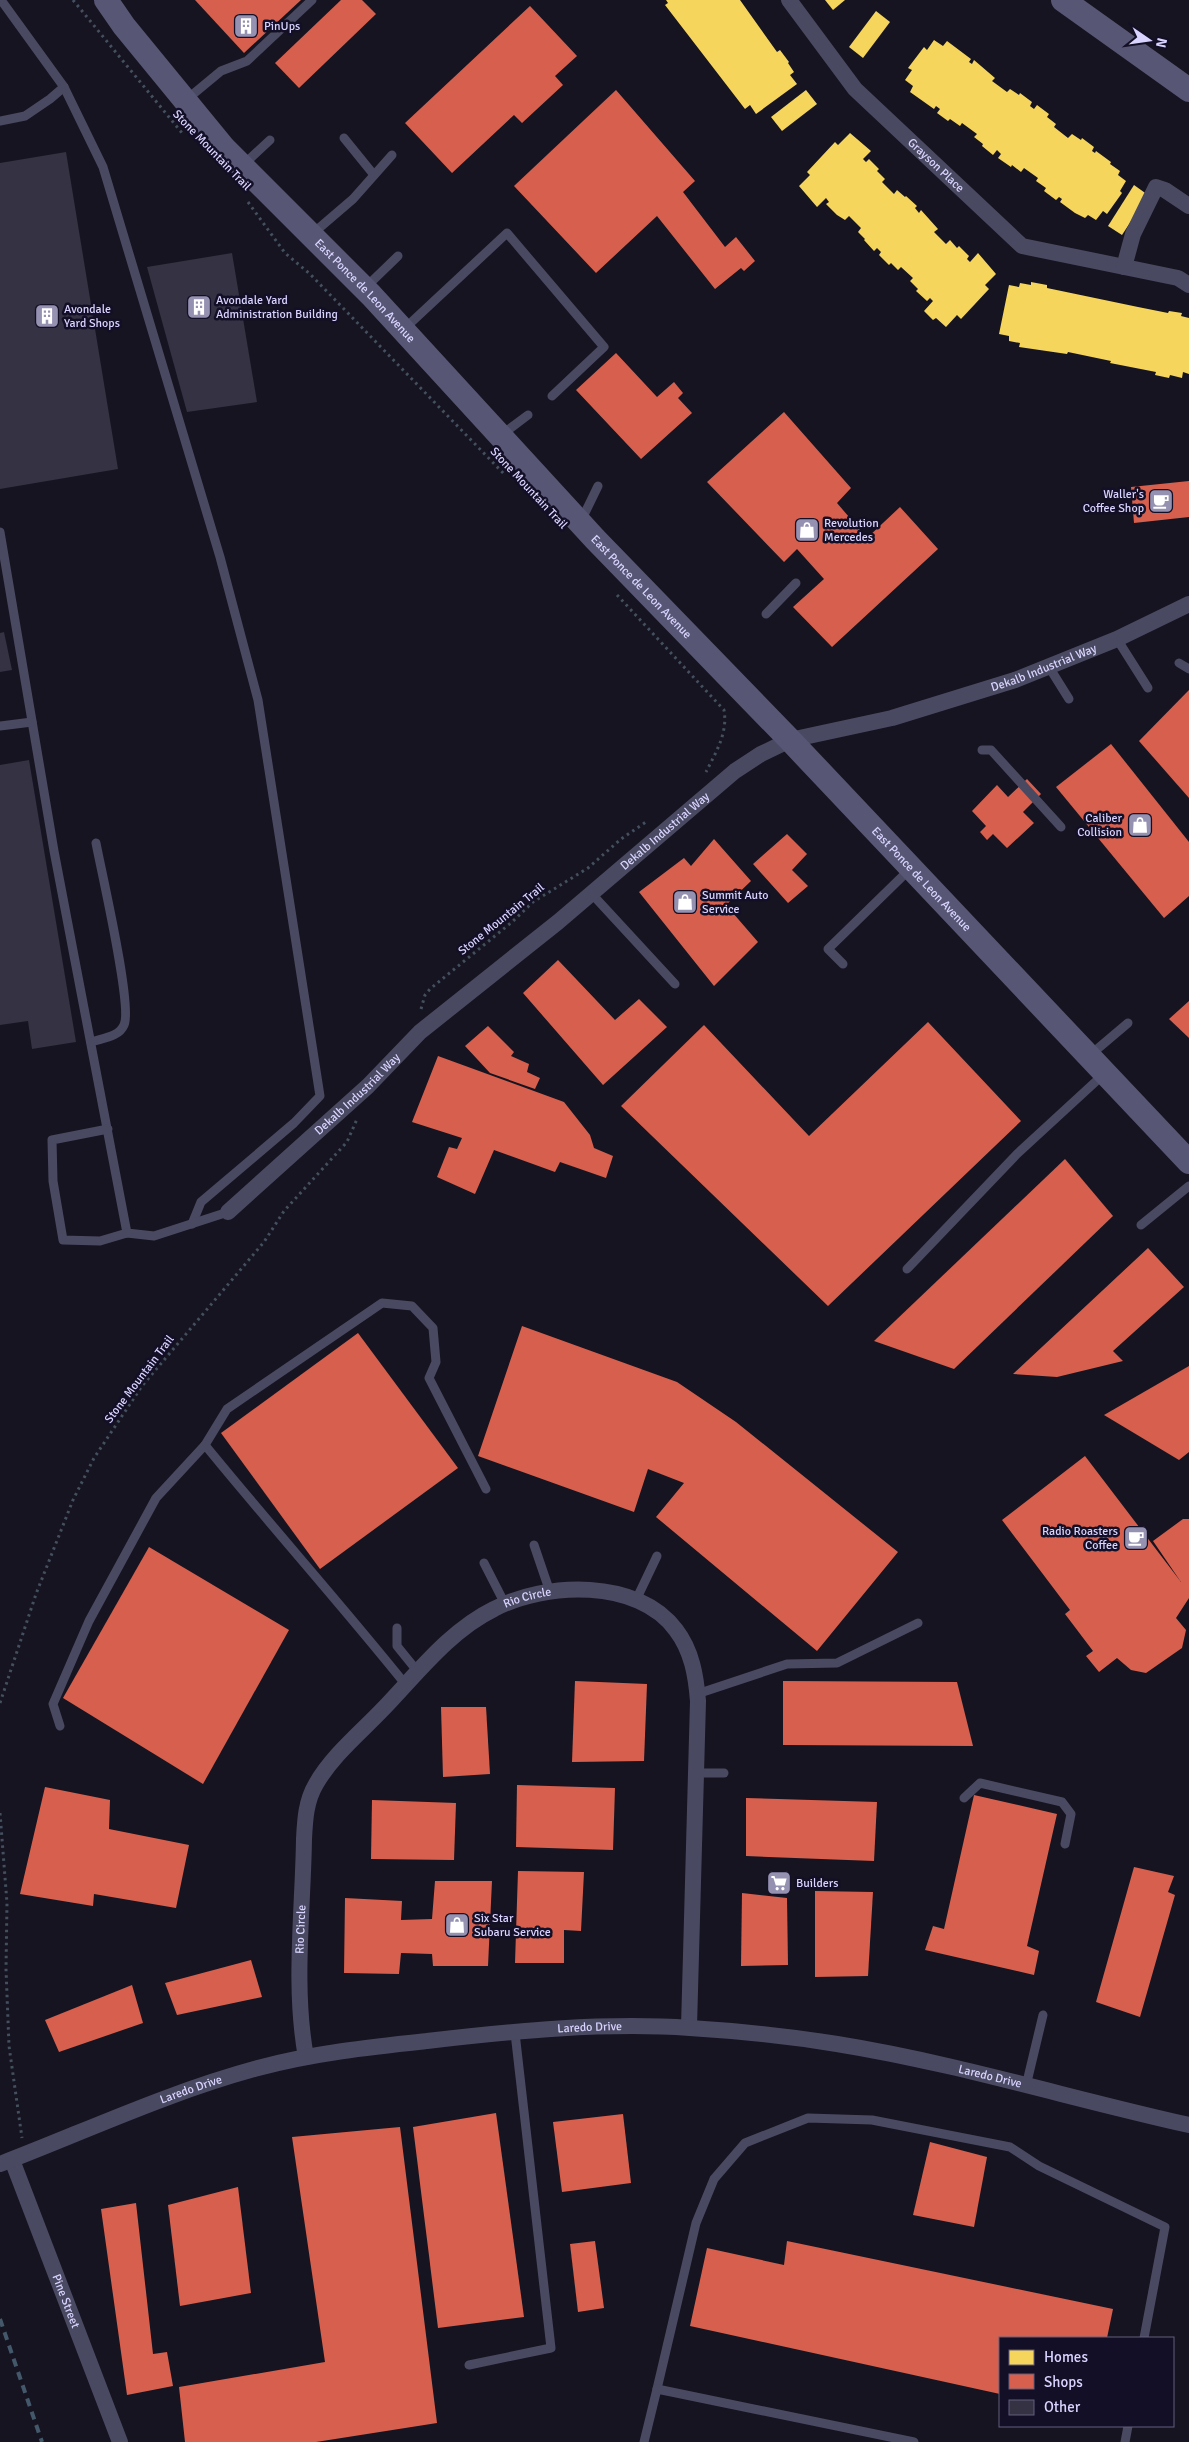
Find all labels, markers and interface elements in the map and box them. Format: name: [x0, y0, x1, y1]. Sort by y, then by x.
building icon: PinUps: [233, 13, 259, 39]
north arrow: [1124, 15, 1174, 65]
place label: PinUps: [264, 19, 300, 34]
text: N: [1152, 36, 1171, 49]
street label: Stone Mountain Trail: [169, 107, 254, 194]
street label: Grayson Place: [904, 135, 967, 196]
street label: East Ponce de Leon Avenue: [311, 236, 418, 346]
place label: Avondale Yard Administration Building: [216, 293, 338, 322]
building icon: Avondale Yard Administration Building: [186, 294, 212, 320]
place label: Avondale Yard Shops: [64, 302, 120, 331]
building icon: Avondale Yard Shops: [34, 303, 60, 329]
street label: Stone Mountain Trail: [487, 444, 571, 533]
place label: Waller's Coffee Shop: [1083, 487, 1144, 516]
cafe icon: Waller's Coffee Shop: [1148, 488, 1174, 514]
place label: Revolution Mercedes: [824, 516, 879, 545]
shop icon: Revolution Mercedes: [794, 517, 820, 543]
street label: East Ponce de Leon Avenue: [587, 532, 695, 642]
street label: Dekalb Industrial Way: [989, 641, 1099, 695]
street label: Dekalb Industrial Way: [617, 789, 713, 874]
place label: Caliber Collision: [1077, 811, 1123, 840]
shop icon: Caliber Collision: [1127, 812, 1153, 838]
street label: East Ponce de Leon Avenue: [868, 824, 974, 935]
street label: Stone Mountain Trail: [455, 880, 548, 959]
place label: Summit Auto Service: [702, 888, 769, 917]
shop icon: Summit Auto Service: [672, 889, 698, 915]
street label: Dekalb Industrial Way: [312, 1050, 404, 1138]
street label: Stone Mountain Trail: [101, 1332, 178, 1426]
place label: Radio Roasters Coffee: [1042, 1524, 1118, 1553]
cafe icon: Radio Roasters Coffee: [1123, 1525, 1149, 1551]
street label: Rio Circle: [501, 1584, 552, 1612]
supermarket icon: Builders: [766, 1870, 792, 1896]
place label: Builders: [796, 1876, 839, 1891]
street label: Rio Circle: [293, 1904, 309, 1954]
place label: Six Star Subaru Service: [474, 1911, 551, 1940]
shop icon: Six Star Subaru Service: [444, 1912, 470, 1938]
street label: Laredo Drive: [557, 2019, 622, 2037]
street label: Laredo Drive: [957, 2062, 1023, 2092]
street label: Laredo Drive: [158, 2072, 224, 2108]
street label: Pine Street: [48, 2272, 83, 2330]
legend: [999, 2337, 1174, 2427]
text: Homes: [1044, 2348, 1088, 2366]
text: Shops: [1044, 2373, 1083, 2391]
text: Other: [1044, 2398, 1081, 2416]

